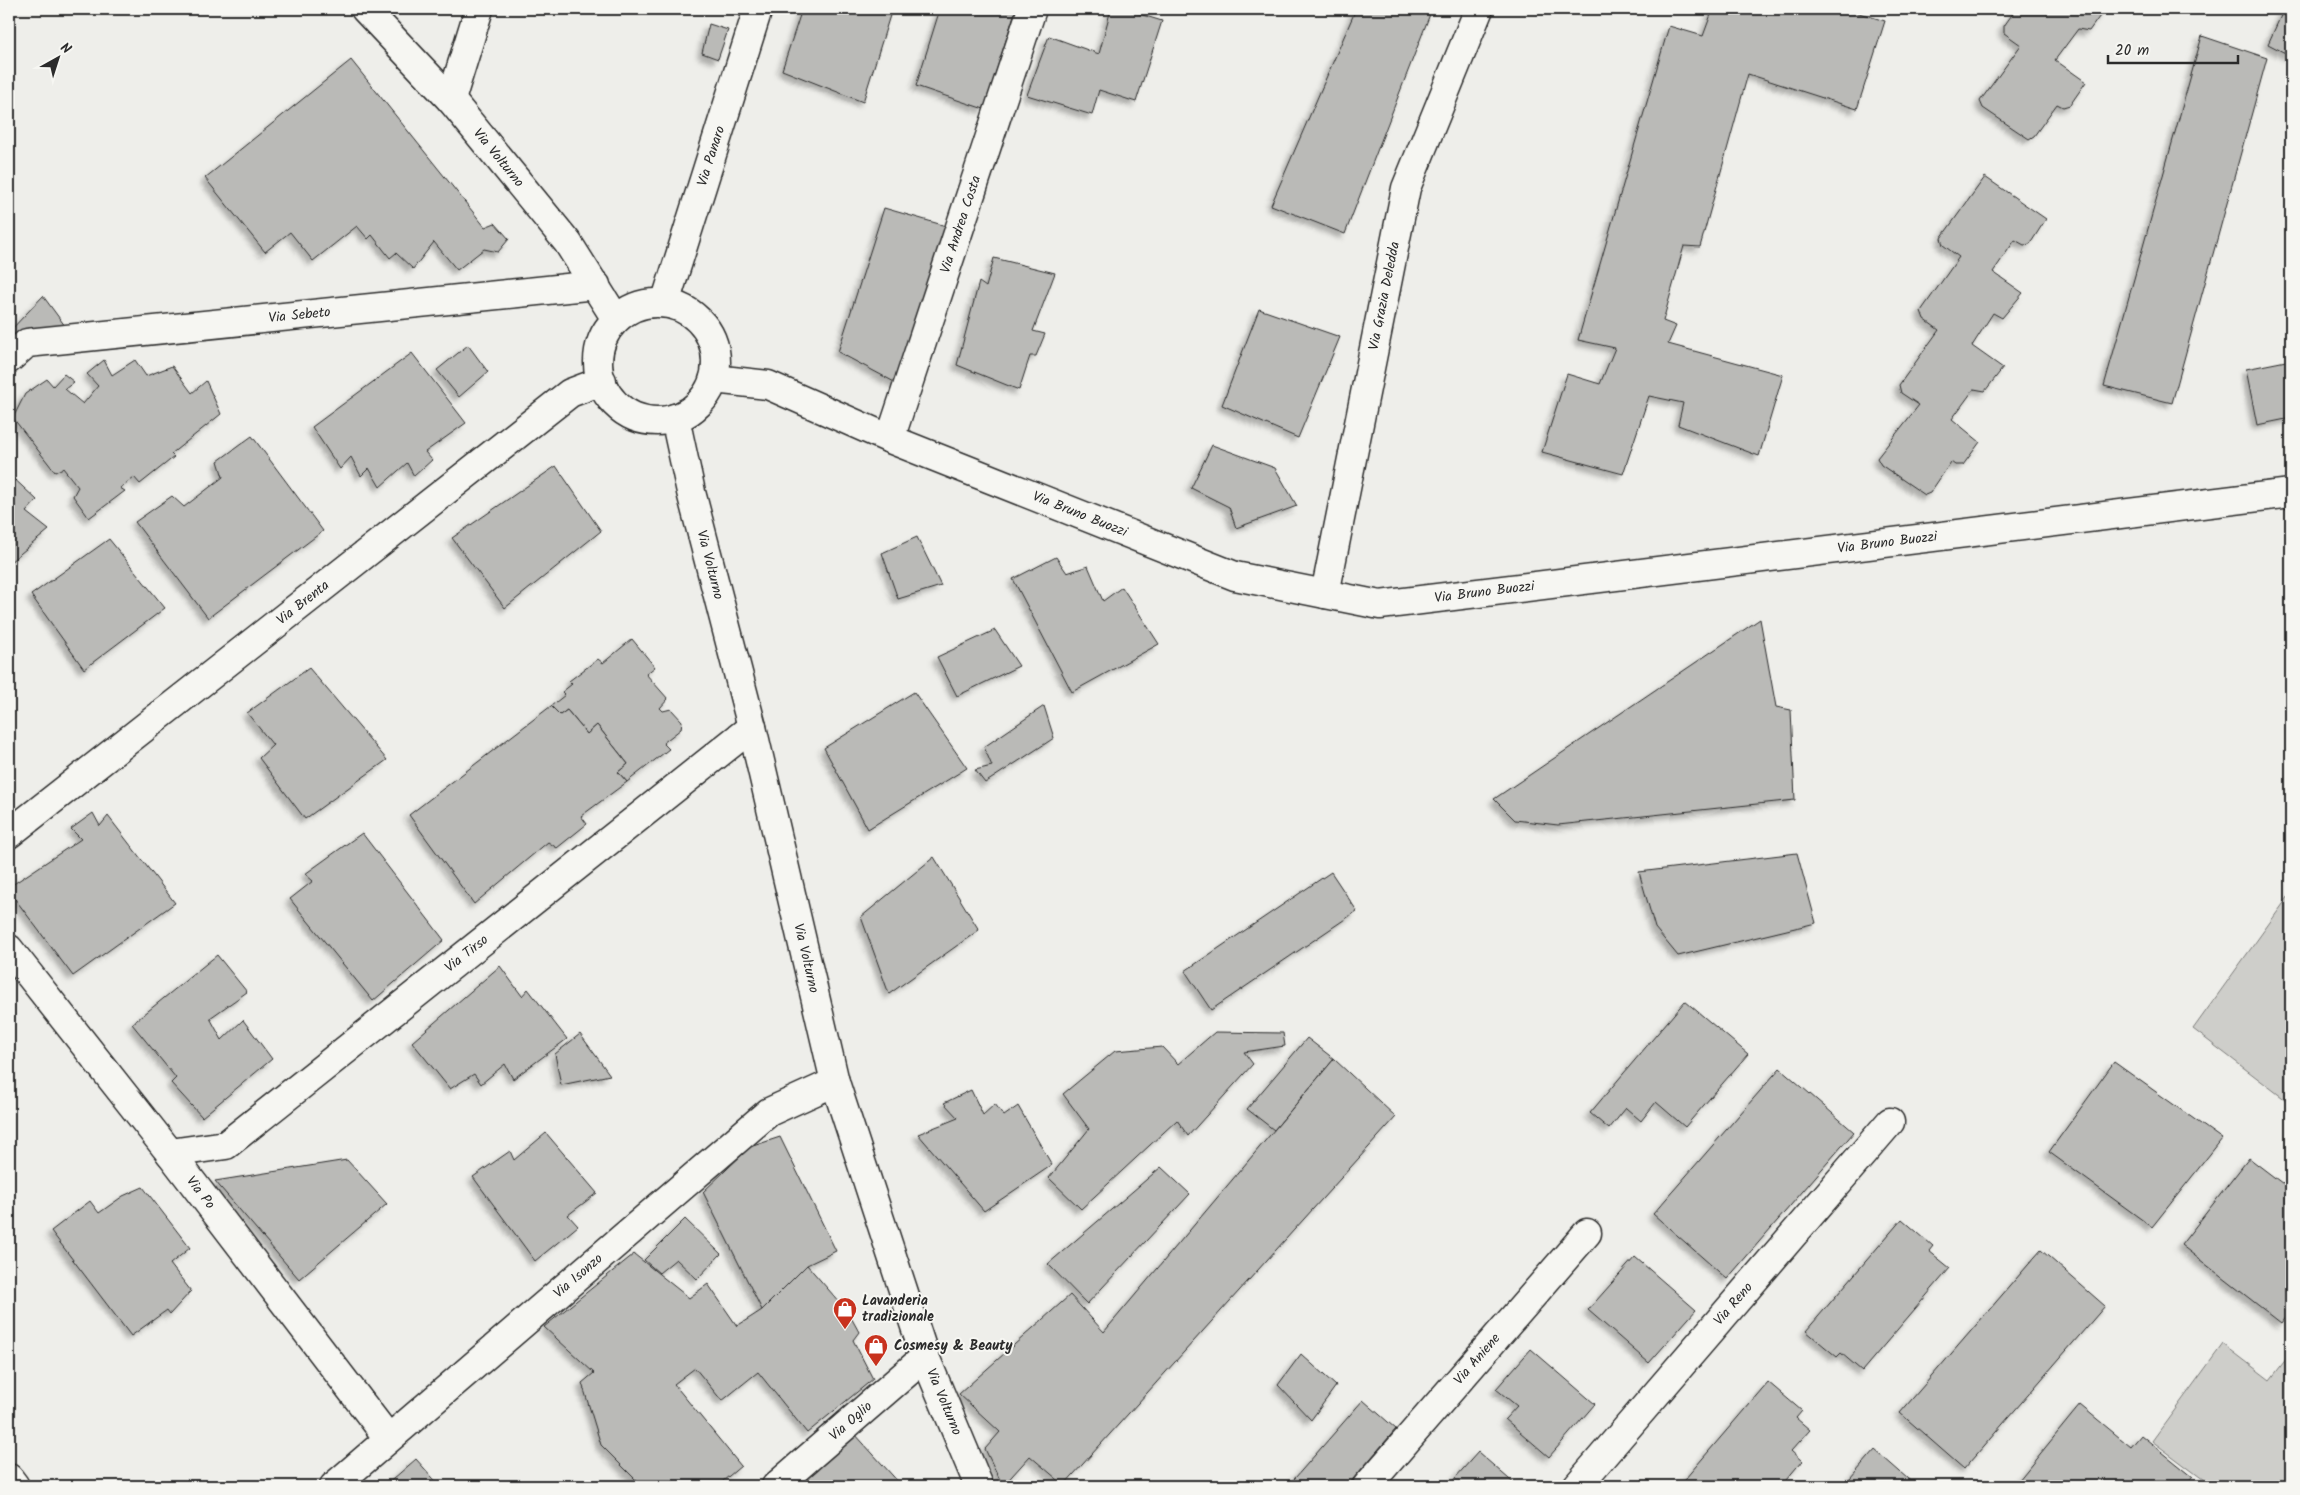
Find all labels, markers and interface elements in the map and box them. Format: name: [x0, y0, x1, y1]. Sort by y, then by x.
north arrow: [32, 32, 82, 82]
scale bar: [2108, 32, 2238, 64]
text: N: [55, 37, 76, 60]
text: 20 m: [2115, 39, 2149, 63]
street label: Via Panaro: [692, 123, 731, 189]
street label: Via Volturno: [467, 124, 529, 192]
street label: Via Andrea Costa: [934, 173, 987, 276]
street label: Via Grazia Deledda: [1363, 240, 1406, 352]
street label: Via Sebeto: [267, 301, 332, 329]
street label: Via Bruno Buozzi: [1029, 486, 1131, 543]
street label: Via Bruno Buozzi: [1836, 526, 1939, 560]
street label: Via Volturno: [690, 528, 729, 602]
street label: Via Brenta: [272, 575, 334, 631]
street label: Via Bruno Buozzi: [1433, 575, 1536, 609]
street label: Via Volturno: [787, 921, 825, 995]
street label: Via Tirso: [440, 929, 493, 978]
street label: Via Po: [180, 1171, 220, 1214]
street label: Via Isonzo: [548, 1248, 608, 1304]
street label: Via Reno: [1708, 1277, 1759, 1331]
place label: Lavanderia tradizionale: [862, 1290, 934, 1328]
shop icon: Lavanderia tradizionale: [832, 1296, 858, 1330]
street label: Via Aniene: [1448, 1328, 1506, 1390]
shop icon: Cosmesy & Beauty: [863, 1333, 889, 1367]
place label: Cosmesy & Beauty: [894, 1335, 1013, 1357]
street label: Via Volturno: [920, 1365, 968, 1439]
street label: Via Oglio: [824, 1396, 877, 1446]

